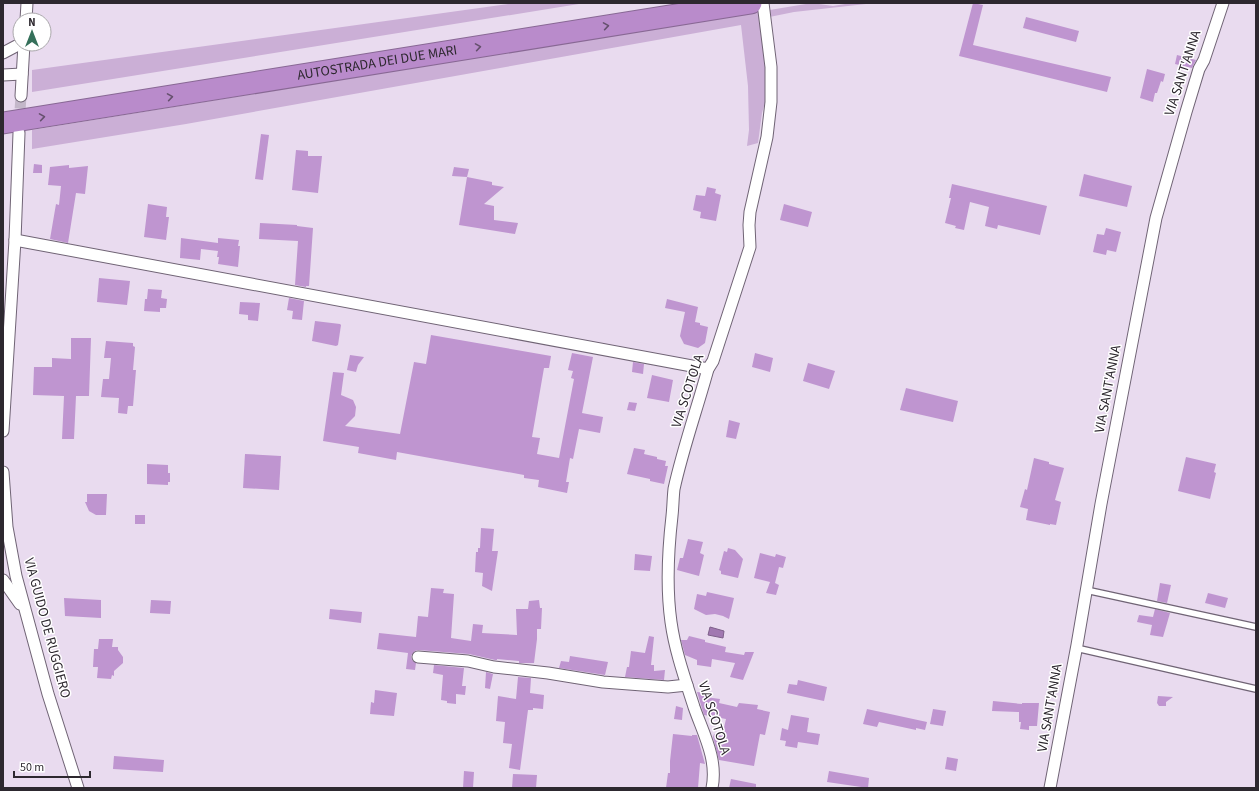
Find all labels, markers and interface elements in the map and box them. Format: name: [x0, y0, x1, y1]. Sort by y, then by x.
north arrow: [12, 12, 52, 52]
text: N: [28, 15, 36, 30]
one-way arrow: [603, 22, 609, 31]
street label: VIA SANT'ANNA: [1160, 27, 1206, 118]
street label: AUTOSTRADA DEI DUE MARI: [296, 40, 459, 86]
one-way arrow: [475, 43, 481, 52]
one-way arrow: [167, 93, 173, 101]
one-way arrow: [38, 113, 45, 122]
street label: VIA SANT'ANNA: [1090, 343, 1126, 435]
street label: VIA SCOTOLA: [667, 351, 709, 430]
street label: VIA GUIDO DE RUGGIERO: [19, 556, 75, 700]
street label: VIA SANT'ANNA: [1032, 662, 1068, 754]
street label: VIA SCOTOLA: [693, 679, 735, 758]
scale bar: [14, 753, 90, 779]
text: 50 m: [20, 759, 44, 776]

